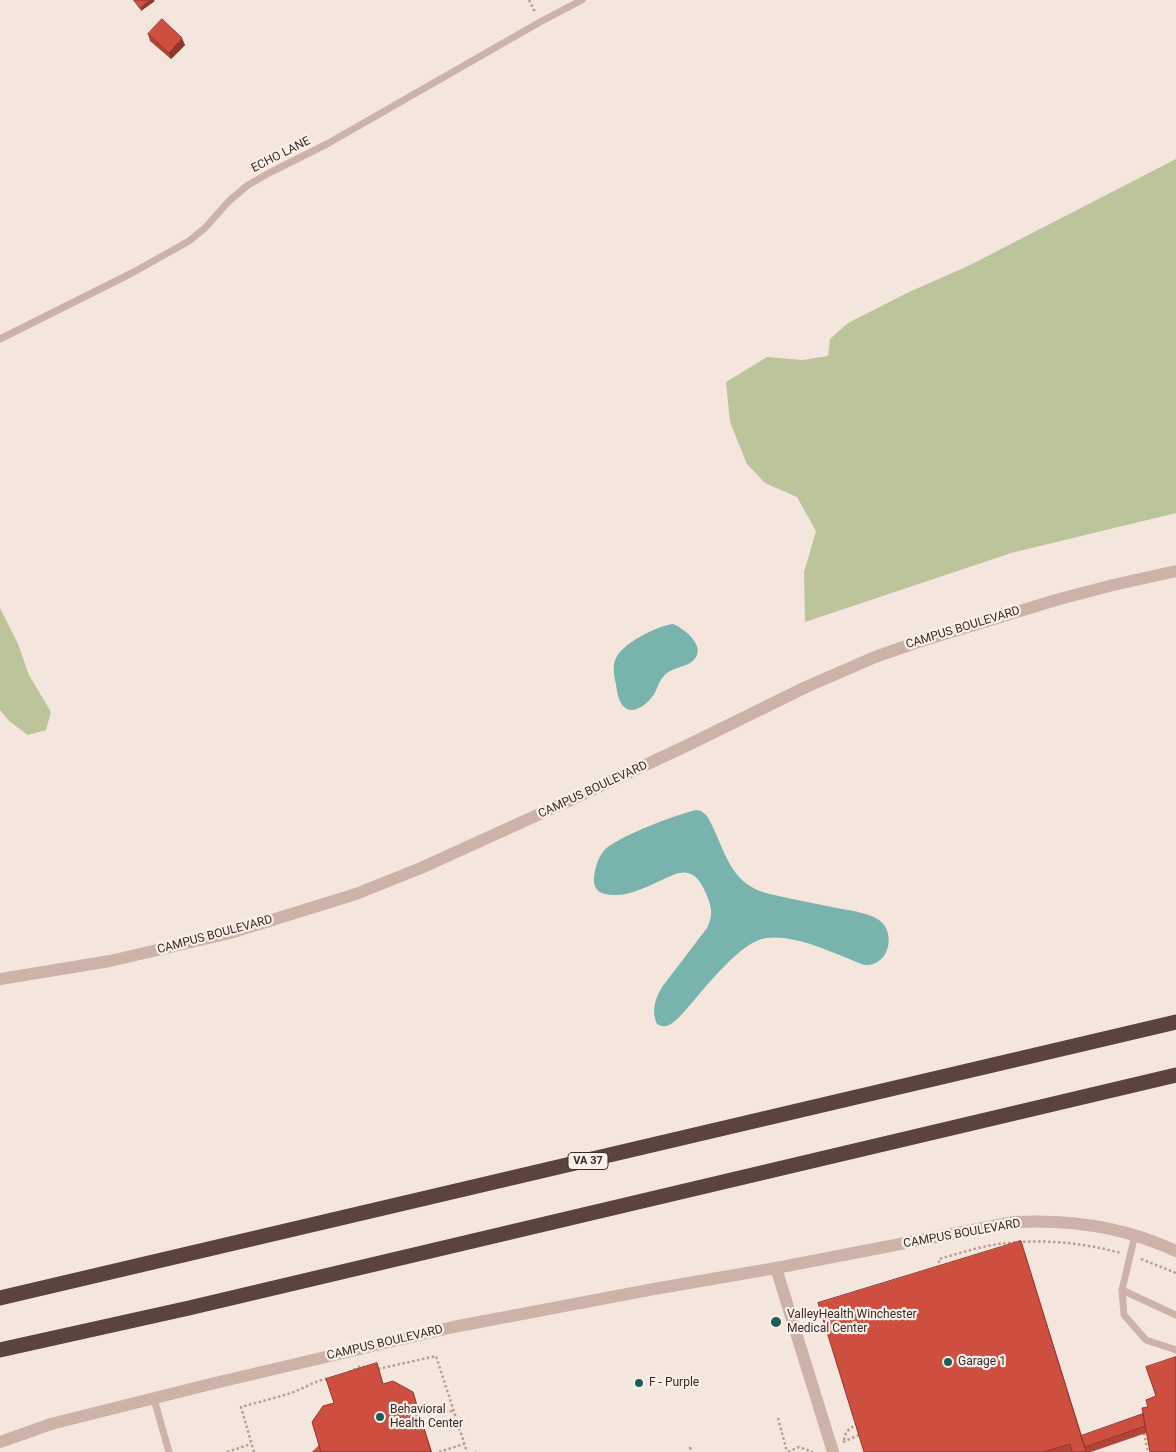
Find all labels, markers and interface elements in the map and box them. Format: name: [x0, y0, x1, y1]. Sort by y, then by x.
street label: ECHO LANE: [249, 134, 313, 176]
street label: CAMPUS BOULEVARD: [904, 604, 1022, 652]
street label: CAMPUS BOULEVARD: [536, 758, 650, 822]
street label: CAMPUS BOULEVARD: [156, 913, 274, 957]
road number: VA 37: [568, 1152, 608, 1170]
street label: CAMPUS BOULEVARD: [902, 1217, 1022, 1251]
place label: ValleyHealth Winchester Medical Center: [787, 1308, 917, 1336]
marker: ValleyHealth Winchester Medical Center: [769, 1315, 783, 1329]
street label: CAMPUS BOULEVARD: [326, 1323, 444, 1363]
place label: Garage 1: [958, 1355, 1006, 1369]
marker: Garage 1: [942, 1356, 954, 1368]
place label: F - Purple: [649, 1376, 699, 1390]
marker: F - Purple: [633, 1377, 645, 1389]
place label: Behavioral Health Center: [390, 1403, 463, 1431]
marker: Behavioral Health Center: [374, 1411, 386, 1423]

